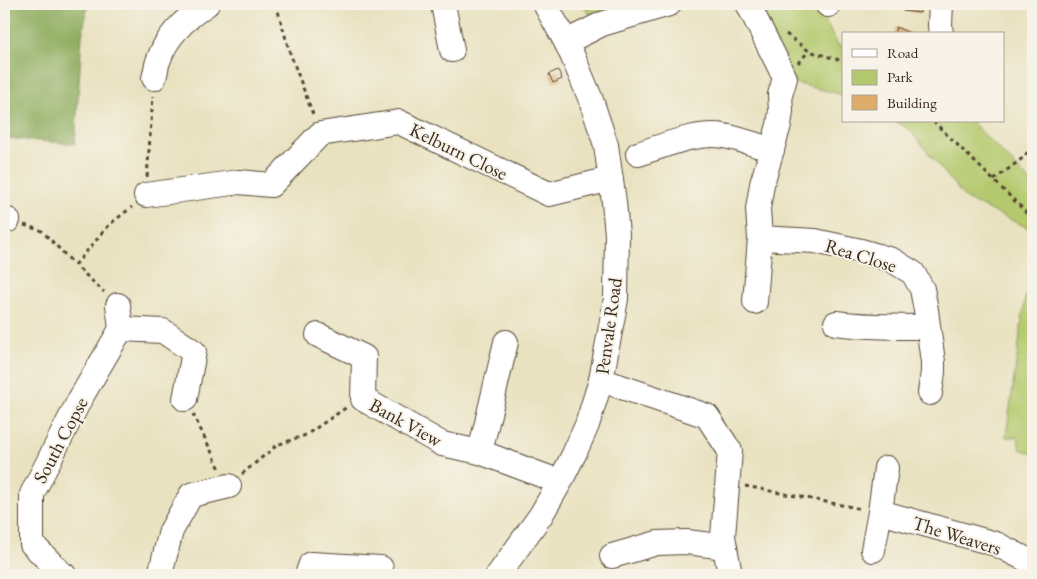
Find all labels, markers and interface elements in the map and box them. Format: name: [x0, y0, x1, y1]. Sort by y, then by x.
legend: [842, 32, 1004, 122]
text: Road: [887, 43, 919, 62]
text: Park: [887, 67, 914, 86]
text: Building: [887, 93, 937, 112]
street label: Kelburn Close: [406, 117, 512, 186]
street label: Rea Close: [822, 233, 900, 278]
street label: Penvale Road: [589, 276, 628, 376]
street label: Bank View: [365, 392, 447, 453]
street label: South Copse: [27, 393, 94, 488]
street label: The Weavers: [909, 510, 1004, 561]

